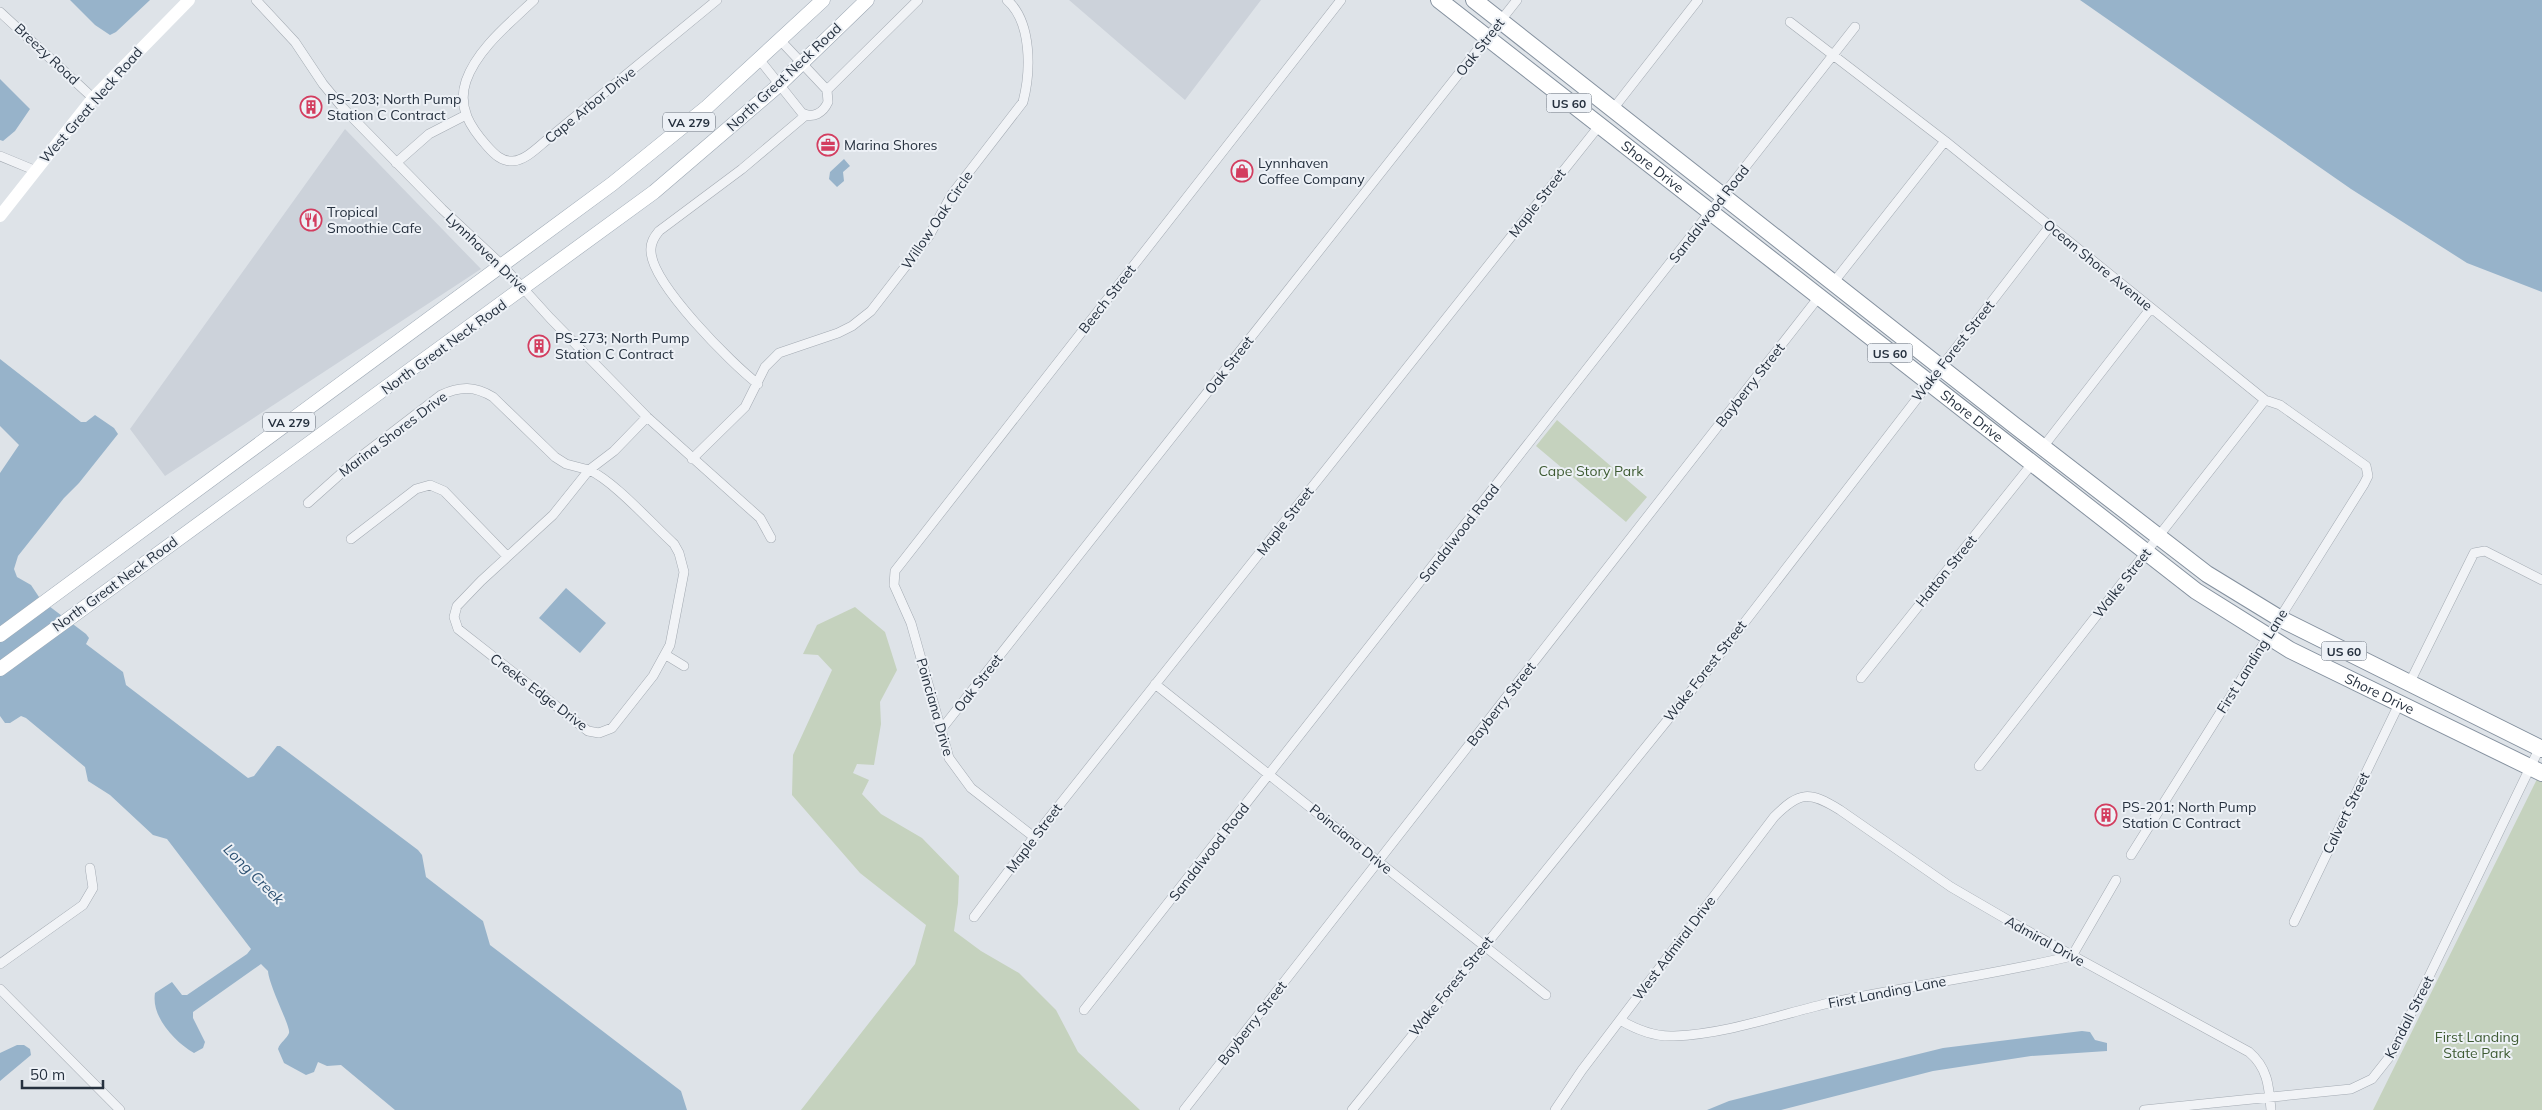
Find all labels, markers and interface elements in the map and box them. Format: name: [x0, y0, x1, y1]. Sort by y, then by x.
street label: Oak Street: [1452, 14, 1508, 80]
street label: Breezy Road: [11, 19, 83, 89]
street label: North Great Neck Road: [723, 19, 845, 135]
street label: West Great Neck Road: [36, 43, 146, 167]
street label: Cape Arbor Drive: [541, 63, 639, 147]
place label: PS-203; North Pump Station C Contract: [327, 90, 461, 124]
road number: US 60: [1546, 94, 1592, 112]
building icon: PS-203; North Pump Station C Contract: [299, 95, 323, 119]
road number: VA 279: [663, 112, 715, 132]
office icon: Marina Shores: [816, 133, 840, 157]
place label: Marina Shores: [844, 136, 938, 154]
street label: Shore Drive: [1617, 137, 1688, 197]
place label: Lynnhaven Coffee Company: [1258, 154, 1365, 188]
shop icon: Lynnhaven Coffee Company: [1230, 159, 1254, 183]
street label: Sandalwood Road: [1665, 161, 1753, 267]
street label: Maple Street: [1505, 165, 1569, 241]
street label: Willow Oak Circle: [897, 167, 977, 273]
place label: Tropical Smoothie Cafe: [327, 203, 422, 237]
restaurant icon: Tropical Smoothie Cafe: [299, 208, 323, 232]
street label: Lynnhaven Drive: [442, 209, 532, 297]
street label: Ocean Shore Avenue: [2040, 215, 2156, 315]
street label: Beech Street: [1075, 261, 1139, 337]
street label: North Great Neck Road: [378, 295, 510, 399]
street label: Wake Forest Street: [1908, 297, 1998, 405]
place label: PS-273; North Pump Station C Contract: [555, 329, 689, 363]
street label: Oak Street: [1201, 332, 1257, 398]
building icon: PS-273; North Pump Station C Contract: [527, 334, 551, 358]
street label: Bayberry Street: [1712, 339, 1788, 431]
road number: US 60: [1868, 343, 1912, 362]
street label: Shore Drive: [1937, 386, 2007, 446]
street label: Marina Shores Drive: [335, 387, 451, 481]
road number: VA 279: [263, 412, 315, 432]
park label: Cape Story Park: [1539, 462, 1644, 480]
street label: Sandalwood Road: [1415, 480, 1503, 586]
street label: Maple Street: [1253, 483, 1317, 559]
street label: Hatton Street: [1912, 531, 1981, 611]
street label: North Great Neck Road: [49, 532, 181, 636]
street label: Walke Street: [2089, 544, 2155, 621]
street label: First Landing Lane: [2213, 605, 2291, 717]
street label: Wake Forest Street: [1660, 617, 1750, 725]
road number: US 60: [2322, 641, 2366, 660]
street label: Creeks Edge Drive: [487, 649, 591, 735]
street label: Oak Street: [950, 650, 1006, 716]
street label: Poinciana Drive: [912, 656, 958, 758]
street label: Bayberry Street: [1463, 658, 1539, 750]
street label: Shore Drive: [2342, 669, 2417, 718]
street label: Calvert Street: [2318, 769, 2374, 857]
place label: PS-201; North Pump Station C Contract: [2122, 798, 2256, 832]
street label: Sandalwood Road: [1165, 799, 1253, 905]
street label: Maple Street: [1002, 800, 1066, 876]
street label: Poinciana Drive: [1306, 800, 1396, 878]
building icon: PS-201; North Pump Station C Contract: [2094, 803, 2118, 827]
water label: Long Creek: [220, 840, 289, 909]
street label: West Admiral Drive: [1629, 892, 1719, 1004]
street label: Admiral Drive: [2002, 912, 2088, 970]
street label: Wake Forest Street: [1405, 932, 1497, 1040]
street label: First Landing Lane: [1827, 972, 1947, 1012]
street label: Kendall Street: [2380, 973, 2438, 1061]
street label: Bayberry Street: [1214, 977, 1290, 1069]
park label: First Landing State Park: [2435, 1028, 2519, 1062]
scale bar: [22, 1058, 104, 1090]
text: 50 m: [30, 1065, 65, 1084]

